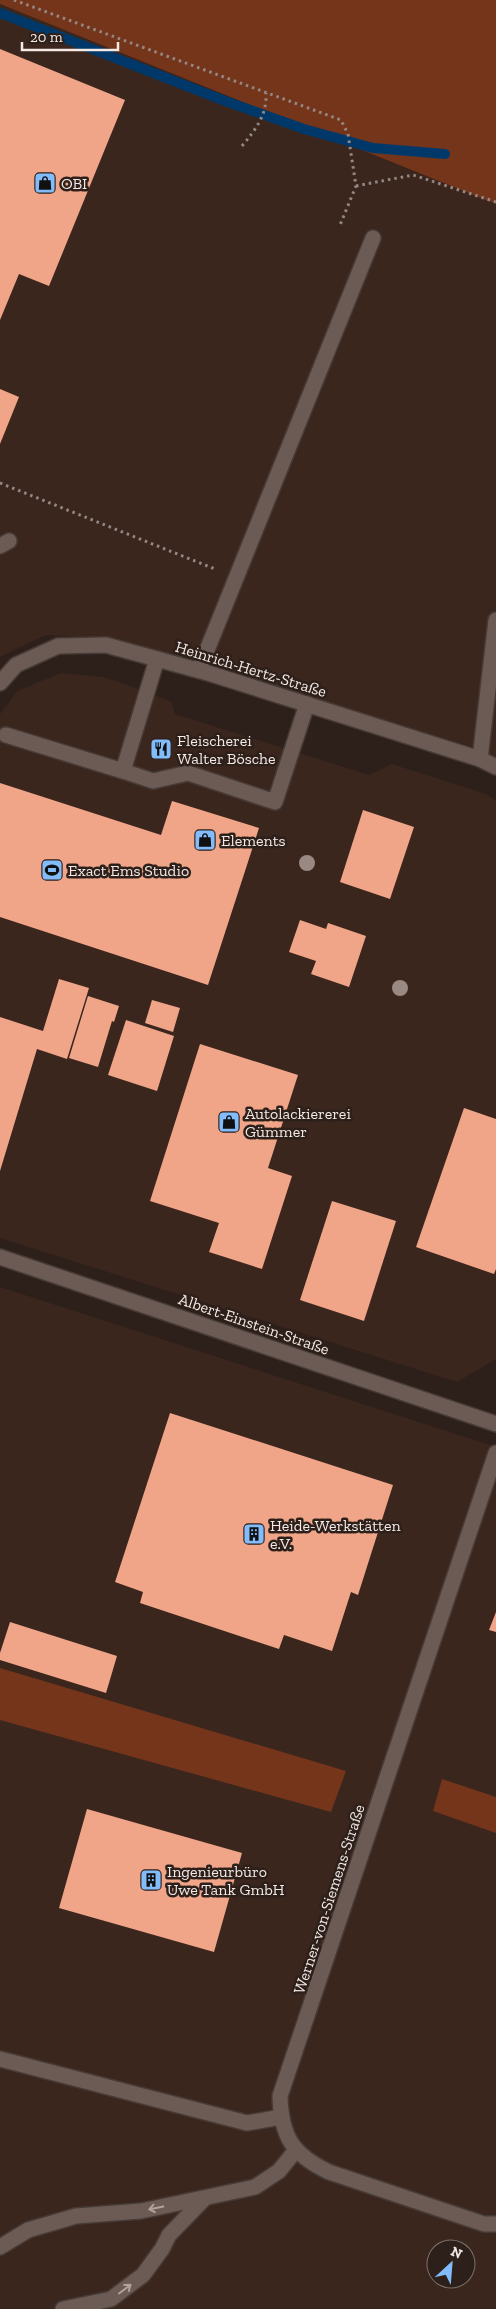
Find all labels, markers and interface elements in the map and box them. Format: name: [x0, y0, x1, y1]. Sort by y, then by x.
scale bar: [22, 20, 119, 52]
text: 20 m: [30, 28, 63, 46]
shop icon: OBI: [33, 171, 57, 195]
place label: OBI: [61, 174, 87, 193]
street label: Heinrich-Hertz-Straße: [173, 637, 329, 701]
place label: Fleischerei Walter Bösche: [177, 731, 276, 768]
restaurant icon: Fleischerei Walter Bösche: [149, 737, 173, 761]
shop icon: Elements: [193, 828, 217, 852]
place label: Elements: [221, 831, 286, 850]
sports icon: Exact Ems Studio: [40, 858, 64, 882]
place label: Exact Ems Studio: [68, 861, 189, 880]
place label: Autolackiererei Gümmer: [245, 1104, 351, 1141]
shop icon: Autolackiererei Gümmer: [217, 1110, 241, 1134]
street label: Albert-Einstein-Straße: [176, 1289, 332, 1359]
place label: Heide-Werkstätten e.V.: [270, 1516, 402, 1553]
building icon: Heide-Werkstätten e.V.: [242, 1522, 266, 1546]
street label: Werner-von-Siemens-Straße: [289, 1802, 369, 1996]
place label: Ingenieurbüro Uwe Tank GmbH: [167, 1862, 285, 1899]
building icon: Ingenieurbüro Uwe Tank GmbH: [139, 1868, 163, 1892]
one-way arrow: [148, 2204, 164, 2213]
north arrow: [426, 2239, 476, 2289]
text: N: [448, 2243, 465, 2263]
one-way arrow: [118, 2284, 132, 2294]

